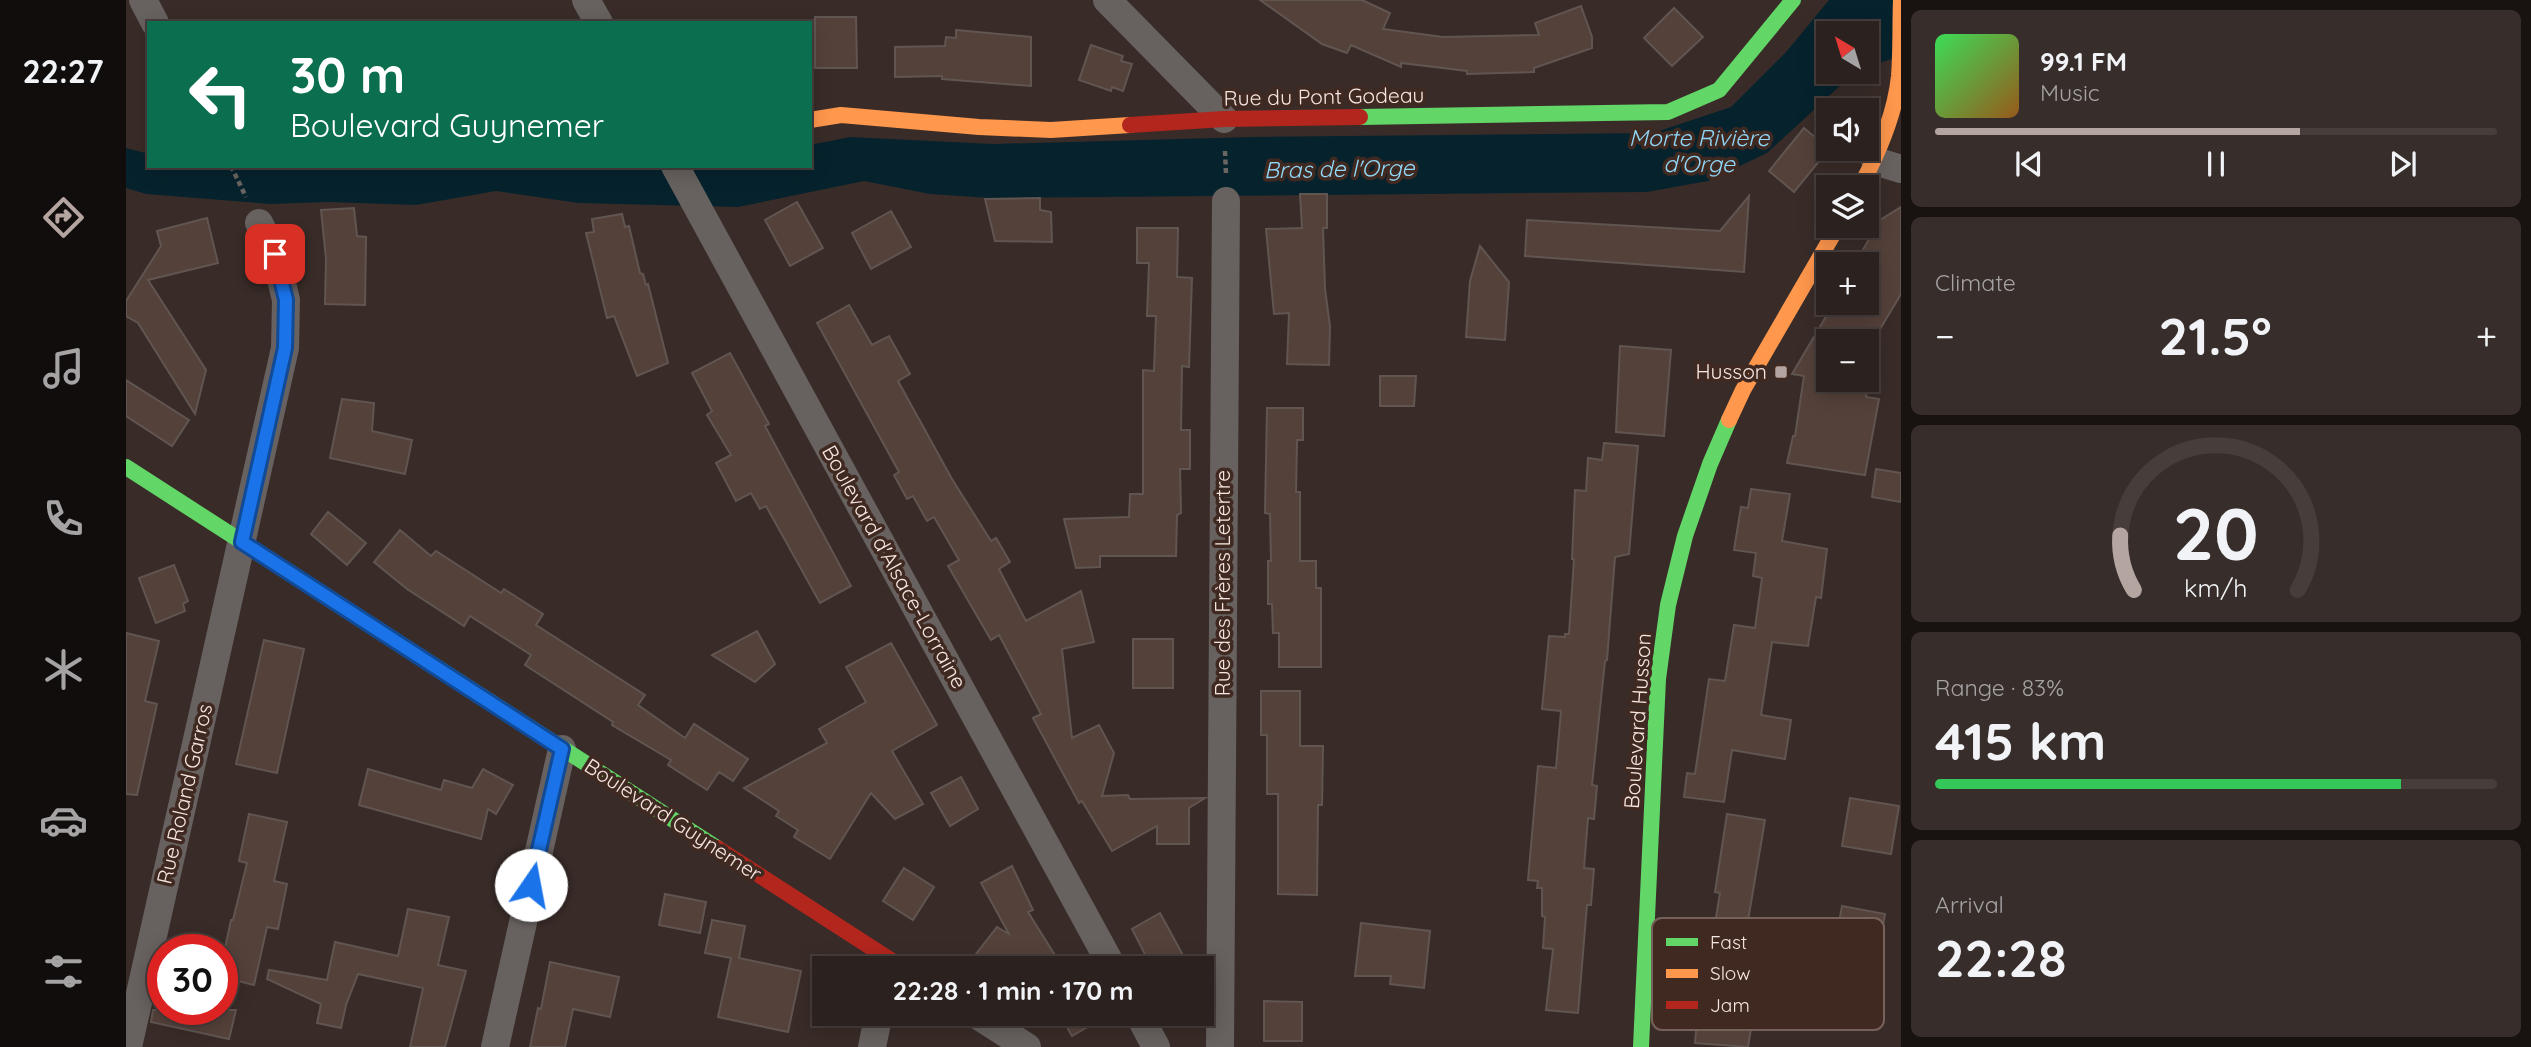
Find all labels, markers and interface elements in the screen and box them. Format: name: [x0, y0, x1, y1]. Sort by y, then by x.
north arrow: [1816, 21, 1880, 84]
map controls: [1816, 21, 1879, 392]
text: 30 m: [290, 44, 405, 105]
text: 99.1 FM: [2040, 45, 2127, 78]
icon: left: [175, 49, 266, 140]
text: 22:27: [23, 51, 103, 91]
text: Music: [2040, 78, 2100, 107]
street label: Rue du Pont Godeau: [1223, 81, 1424, 111]
button: sound: [1816, 98, 1879, 161]
text: Boulevard Guynemer: [290, 105, 604, 145]
water label: Morte Rivière d'Orge: [1629, 123, 1770, 178]
icon: previous: [2010, 145, 2048, 183]
icon: pause: [2197, 145, 2235, 183]
icon: next: [2384, 145, 2422, 183]
water label: Bras de l'Orge: [1263, 153, 1415, 184]
button: layers: [1816, 175, 1879, 238]
icon: directions: [39, 193, 88, 242]
pin: [245, 224, 305, 284]
icon: arrive: [256, 235, 294, 273]
button: +: [1816, 252, 1879, 315]
text: Climate: [1935, 268, 2016, 297]
text: 21.5°: [2159, 303, 2272, 368]
text: −: [1935, 312, 1955, 360]
text: +: [2476, 312, 2497, 360]
button: −: [1816, 329, 1879, 392]
icon: music: [39, 344, 88, 393]
place label: Husson: [1695, 358, 1767, 384]
marker: Husson: [1773, 364, 1789, 380]
street label: Boulevard d'Alsace-Lorraine: [817, 440, 973, 693]
street label: Rue des Frères Letertre: [1209, 470, 1235, 696]
text: 20: [2173, 487, 2259, 578]
icon: phone: [39, 494, 88, 543]
text: km/h: [2184, 571, 2248, 602]
street label: Boulevard Husson: [1618, 632, 1656, 810]
icon: climate: [39, 645, 88, 694]
text: Range · 83%: [1935, 673, 2064, 702]
street label: Rue Roland Garros: [151, 701, 217, 886]
text: 415 km: [1935, 708, 2106, 773]
street label: Boulevard Guynemer: [580, 752, 767, 886]
icon: car: [39, 796, 88, 845]
position arrow: [494, 848, 568, 922]
text: Arrival: [1935, 890, 2004, 919]
legend: [1652, 918, 1884, 1030]
text: 22:28: [1935, 925, 2066, 990]
text: Fast: [1710, 930, 1747, 954]
speed limit sign: 30: [147, 934, 238, 1025]
icon: filters: [39, 947, 88, 996]
text: Slow: [1710, 961, 1751, 985]
text: 22:28 · 1 min · 170 m: [893, 974, 1134, 1007]
text: Jam: [1710, 993, 1750, 1017]

